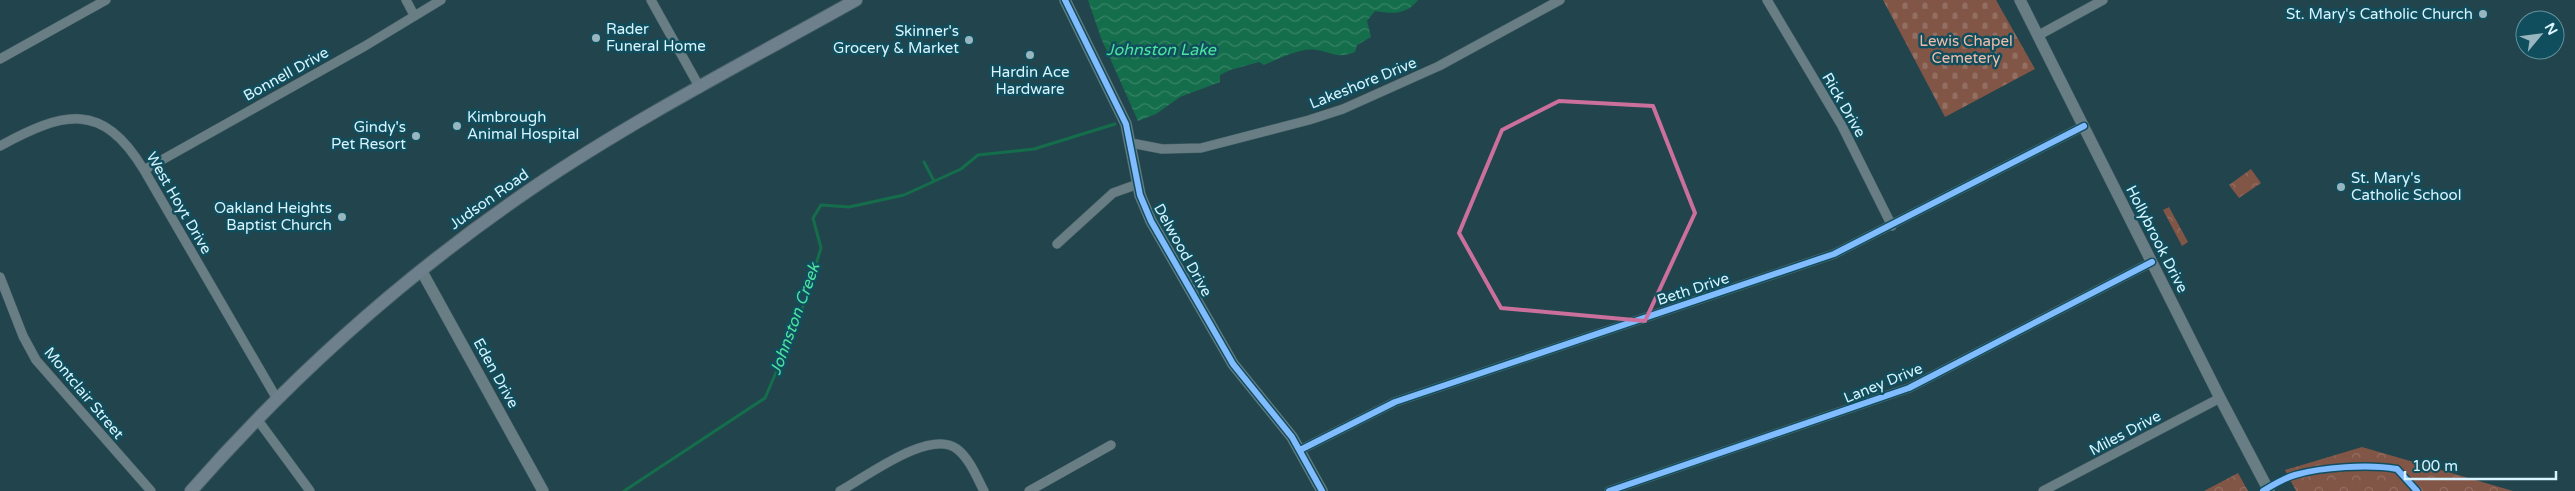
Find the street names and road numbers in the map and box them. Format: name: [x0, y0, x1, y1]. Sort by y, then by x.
street label: Bonnell Drive: [240, 43, 332, 105]
street label: Lakeshore Drive: [1307, 53, 1419, 113]
street label: Rick Drive: [1818, 70, 1870, 140]
street label: West Hoyt Drive: [142, 149, 216, 257]
street label: Judson Road: [446, 165, 532, 233]
street label: Hollybrook Drive: [2122, 182, 2192, 296]
street label: Delwood Drive: [1150, 200, 1216, 300]
street label: Beth Drive: [1655, 269, 1731, 309]
street label: Eden Drive: [469, 335, 523, 411]
street label: Montclair Street: [40, 343, 128, 443]
street label: Laney Drive: [1841, 359, 1925, 407]
street label: Miles Drive: [2086, 407, 2164, 459]

